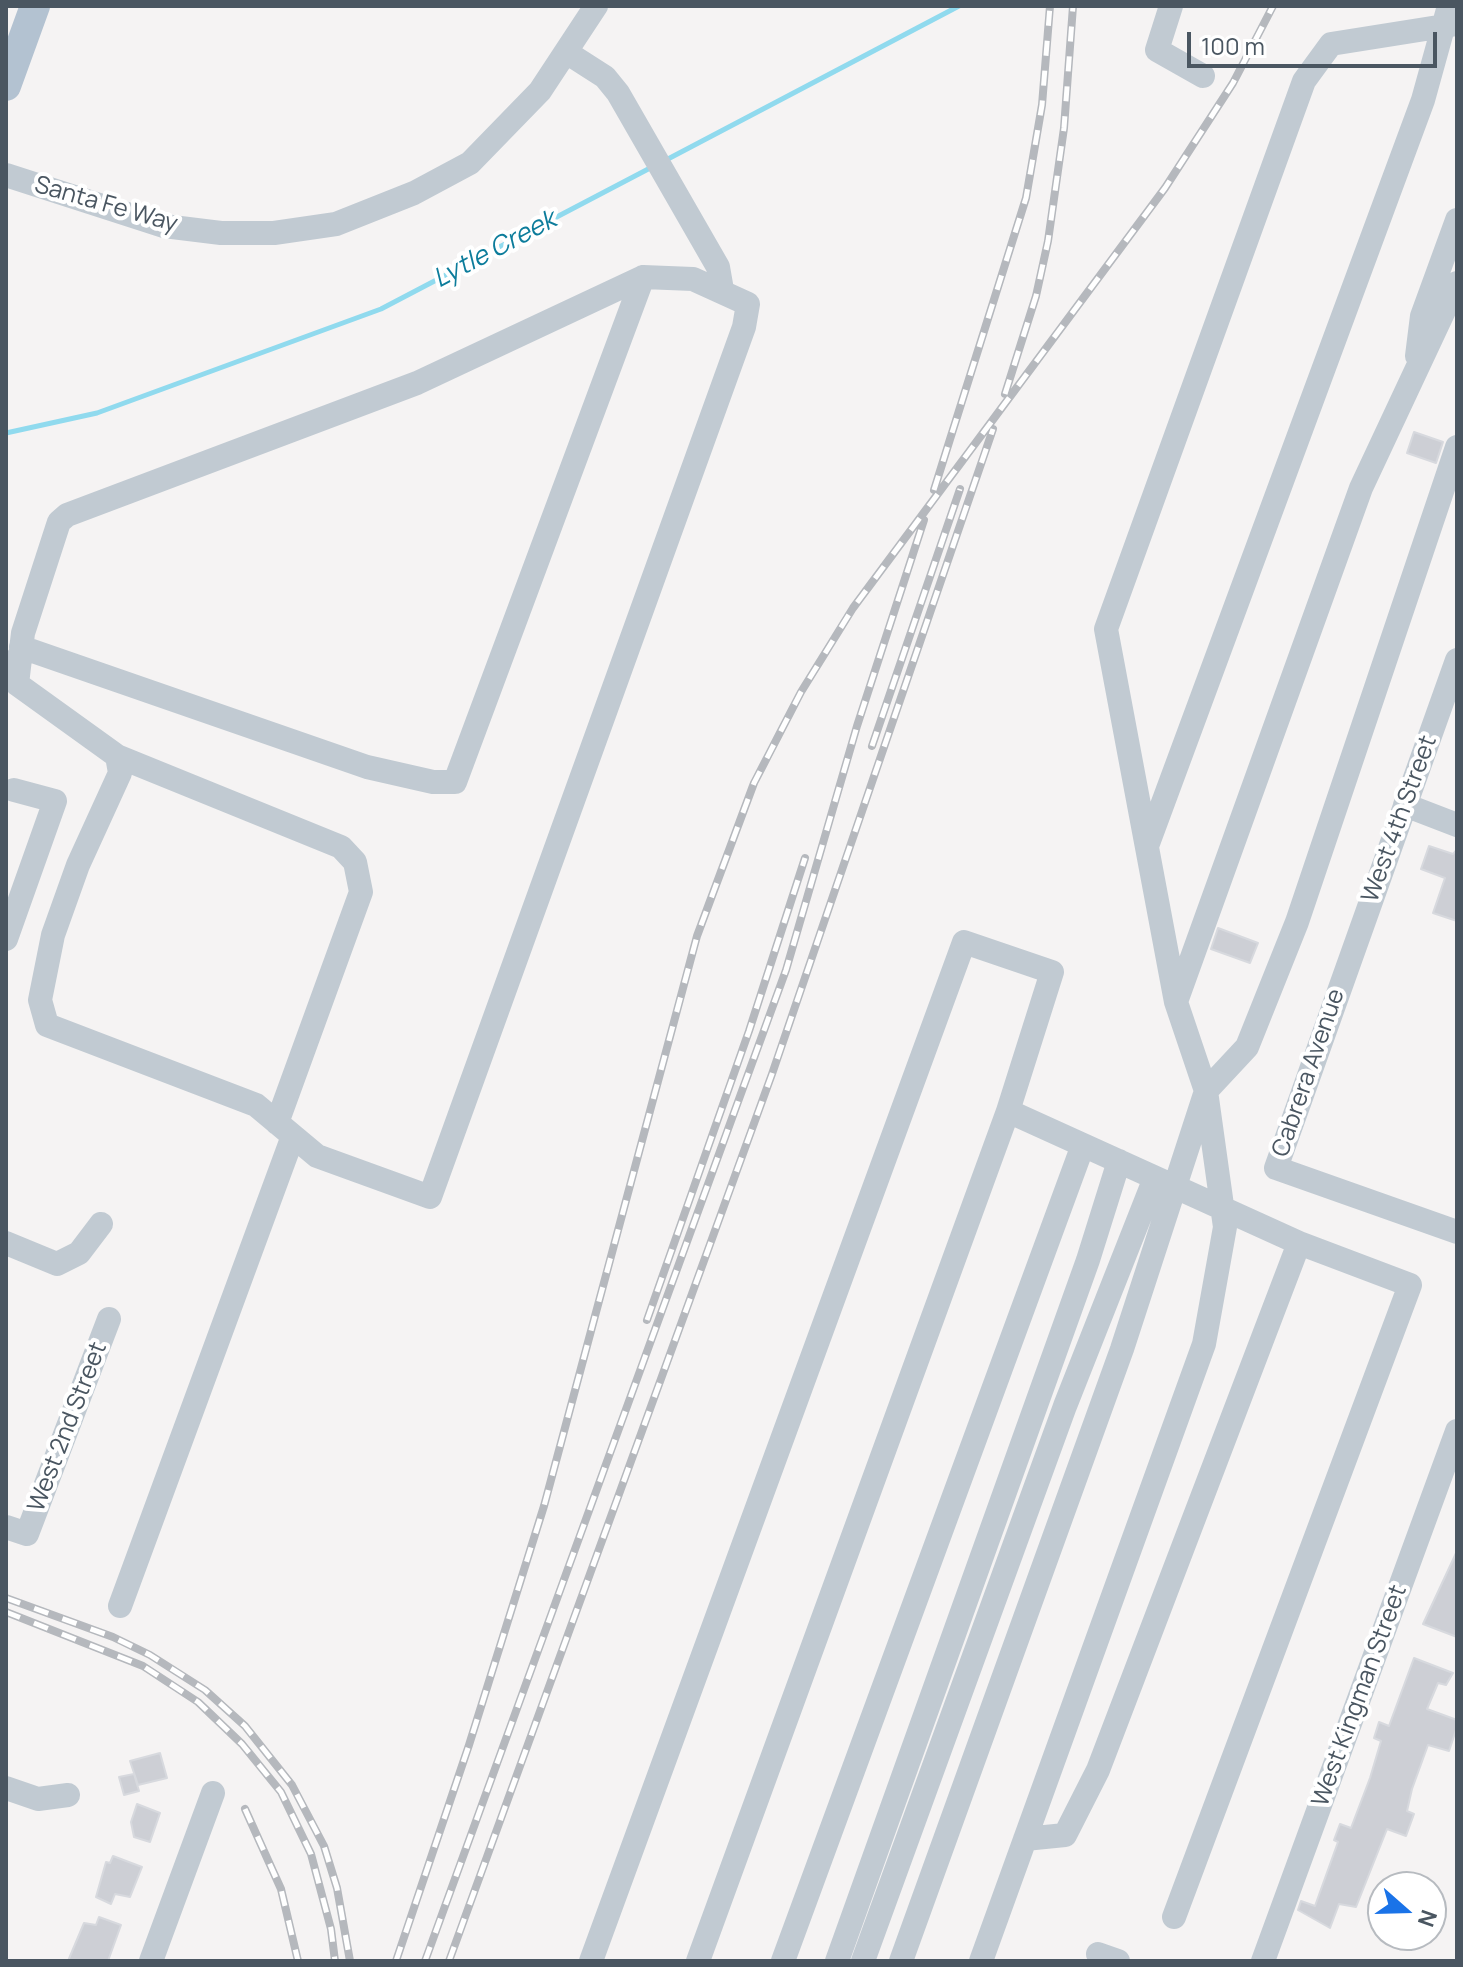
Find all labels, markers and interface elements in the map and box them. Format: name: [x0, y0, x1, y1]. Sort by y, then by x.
scale bar: [1191, 16, 1441, 66]
text: 100 m: [1201, 29, 1265, 62]
street label: Santa Fe Way: [31, 171, 181, 239]
water label: Lytle Creek: [428, 205, 562, 295]
street label: West 4th Street: [1356, 732, 1444, 906]
street label: Cabrera Avenue: [1267, 985, 1351, 1161]
street label: West 2nd Street: [22, 1338, 114, 1516]
street label: West Kingman Street: [1307, 1581, 1413, 1811]
north arrow: [1367, 1871, 1447, 1951]
text: N: [1411, 1906, 1444, 1931]

